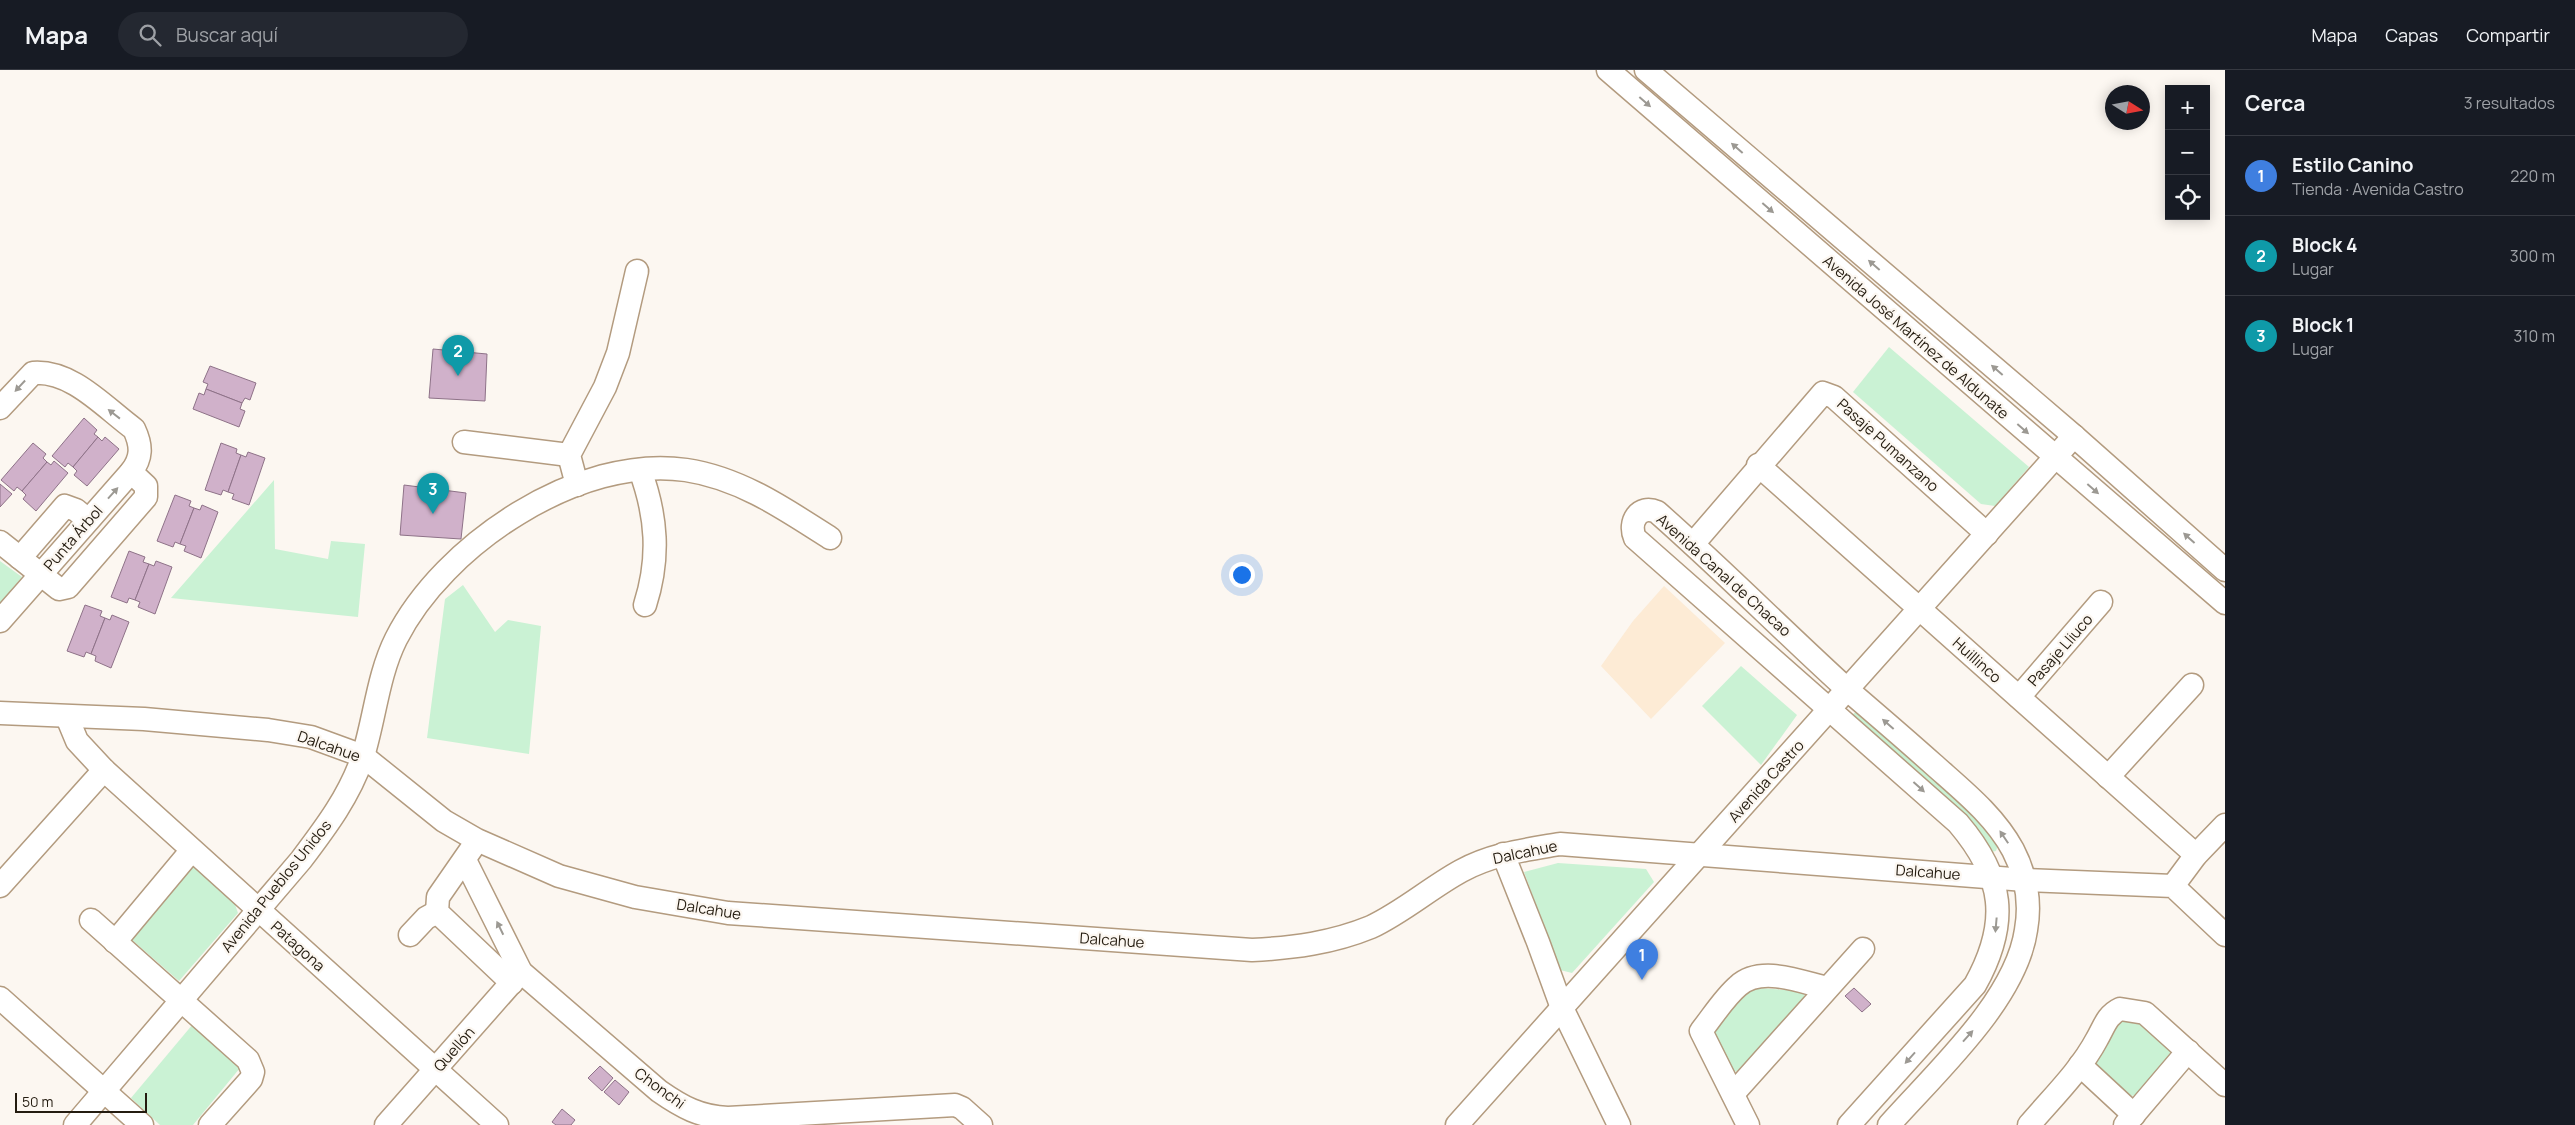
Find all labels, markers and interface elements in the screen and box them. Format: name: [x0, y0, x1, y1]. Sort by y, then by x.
search box: [118, 12, 468, 57]
text: Mapa: [25, 18, 88, 51]
icon: search: [136, 21, 164, 49]
text: Buscar aquí: [176, 22, 278, 48]
text: Mapa: [2311, 23, 2357, 47]
text: Capas: [2385, 23, 2438, 47]
text: Compartir: [2466, 23, 2550, 47]
north arrow: [2105, 85, 2150, 130]
map controls: [2165, 85, 2210, 220]
button: +: [2165, 85, 2210, 130]
text: Cerca: [2245, 89, 2305, 117]
text: 3 resultados: [2464, 92, 2555, 114]
one-way arrow: [1639, 96, 1651, 108]
button: −: [2165, 130, 2210, 175]
one-way arrow: [1731, 142, 1744, 153]
text: Estilo Canino: [2292, 152, 2414, 178]
text: 1: [2257, 165, 2265, 187]
text: 220 m: [2510, 165, 2555, 187]
button: locate: [2165, 175, 2210, 220]
text: Tienda · Avenida Castro: [2292, 178, 2464, 200]
one-way arrow: [1762, 202, 1774, 214]
text: Block 4: [2292, 232, 2358, 258]
text: 2: [2256, 245, 2266, 267]
text: 300 m: [2510, 245, 2555, 267]
street label: Avenida José Martínez de Aldunate: [1818, 250, 2014, 424]
text: Lugar: [2292, 258, 2334, 280]
one-way arrow: [1867, 259, 1880, 270]
text: Block 1: [2292, 312, 2354, 338]
text: 3: [2256, 325, 2266, 347]
text: 310 m: [2513, 325, 2555, 347]
pin: 2: [442, 335, 474, 376]
text: Lugar: [2292, 338, 2334, 360]
one-way arrow: [1992, 364, 2004, 376]
one-way arrow: [14, 379, 26, 391]
street label: Pasaje Pumanzano: [1833, 394, 1944, 496]
one-way arrow: [108, 408, 121, 419]
one-way arrow: [2017, 423, 2029, 435]
pin: 3: [417, 473, 449, 514]
one-way arrow: [2086, 483, 2099, 494]
one-way arrow: [107, 487, 119, 499]
street label: Punta Árbol: [39, 501, 107, 575]
street label: Avenida Canal de Chacao: [1652, 509, 1796, 641]
one-way arrow: [2183, 532, 2195, 544]
your location: [1229, 562, 1255, 588]
street label: Pasaje Lliuco: [2023, 609, 2097, 691]
street label: Huillinco: [1948, 632, 2006, 688]
one-way arrow: [1882, 718, 1894, 730]
street label: Dalcahue: [295, 725, 363, 767]
street label: Avenida Castro: [1723, 735, 1809, 827]
one-way arrow: [1912, 782, 1925, 793]
street label: Avenida Pueblos Unidos: [216, 815, 336, 957]
one-way arrow: [1999, 830, 2009, 843]
street label: Dalcahue: [1491, 835, 1559, 869]
street label: Dalcahue: [1895, 859, 1961, 885]
street label: Dalcahue: [675, 894, 743, 924]
street label: Patagona: [266, 916, 330, 976]
one-way arrow: [1992, 917, 2000, 933]
one-way arrow: [495, 921, 503, 935]
street label: Dalcahue: [1079, 927, 1145, 953]
pin: 1: [1626, 939, 1658, 980]
street label: Quellón: [429, 1022, 479, 1076]
one-way arrow: [1962, 1031, 1974, 1043]
one-way arrow: [1904, 1052, 1916, 1064]
street label: Chonchi: [630, 1062, 690, 1114]
scale bar: [15, 1090, 148, 1113]
text: 50 m: [22, 1092, 53, 1111]

